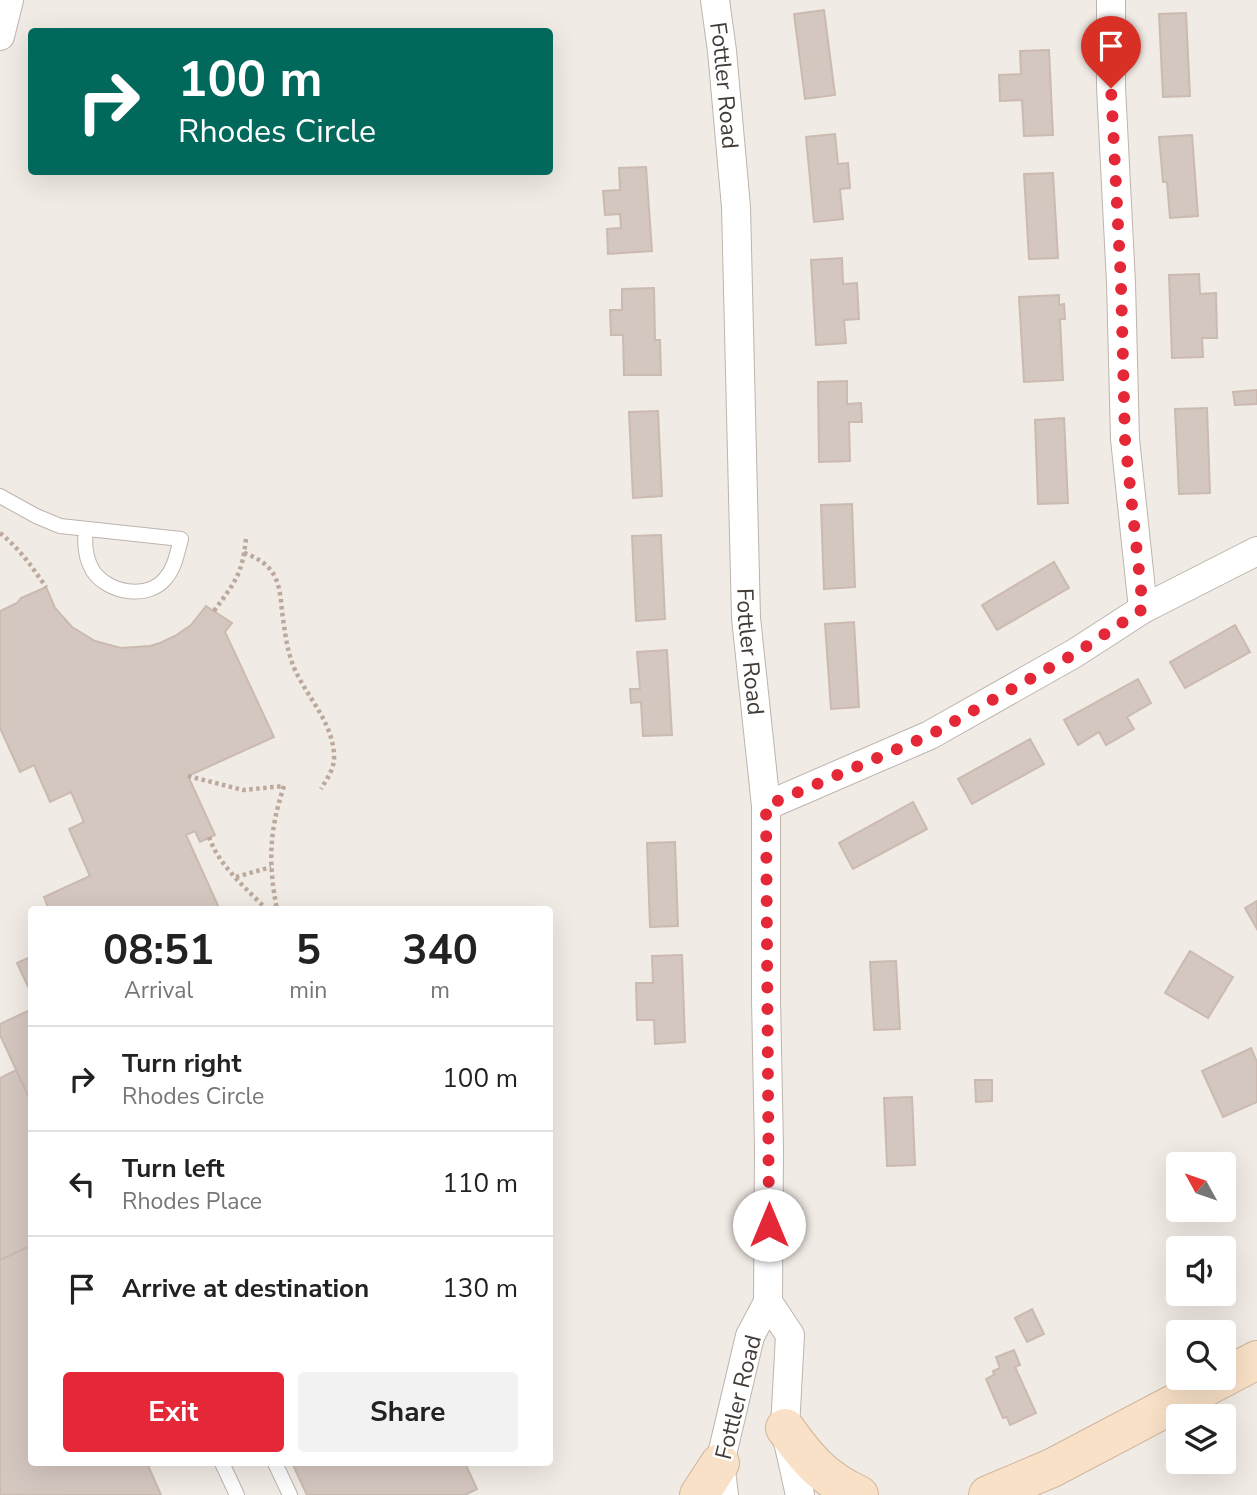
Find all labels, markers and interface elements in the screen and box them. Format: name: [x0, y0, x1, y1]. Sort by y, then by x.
pin: [1081, 16, 1141, 88]
street label: Fottler Road: [702, 20, 746, 150]
icon: arrive: [1092, 27, 1130, 65]
text: 100 m: [178, 46, 322, 113]
icon: right: [63, 56, 154, 147]
text: Rhodes Circle: [178, 110, 376, 153]
street label: Fottler Road: [729, 588, 771, 717]
text: 08:51: [103, 922, 214, 979]
text: 5: [296, 922, 321, 979]
text: 340: [402, 922, 478, 979]
text: Arrival: [124, 975, 193, 1006]
text: min: [289, 975, 327, 1006]
text: m: [430, 975, 450, 1006]
text: Turn right: [122, 1046, 241, 1081]
icon: right: [63, 1060, 101, 1098]
text: 100 m: [442, 1061, 518, 1096]
text: Rhodes Circle: [122, 1081, 264, 1112]
text: Turn left: [122, 1151, 225, 1186]
north arrow: [1166, 1152, 1236, 1222]
map controls: [1166, 1152, 1236, 1474]
icon: left: [63, 1165, 101, 1203]
text: 110 m: [442, 1166, 518, 1201]
text: Rhodes Place: [122, 1186, 262, 1217]
position arrow: [732, 1188, 806, 1262]
button: sound: [1166, 1236, 1236, 1306]
icon: arrive: [63, 1270, 101, 1308]
text: Arrive at destination: [122, 1271, 369, 1306]
text: 130 m: [442, 1271, 518, 1306]
button: search: [1166, 1320, 1236, 1390]
street label: Fottler Road: [708, 1332, 769, 1463]
button: Exit: [63, 1372, 284, 1452]
button: Share: [298, 1372, 518, 1452]
button: layers: [1166, 1404, 1236, 1474]

